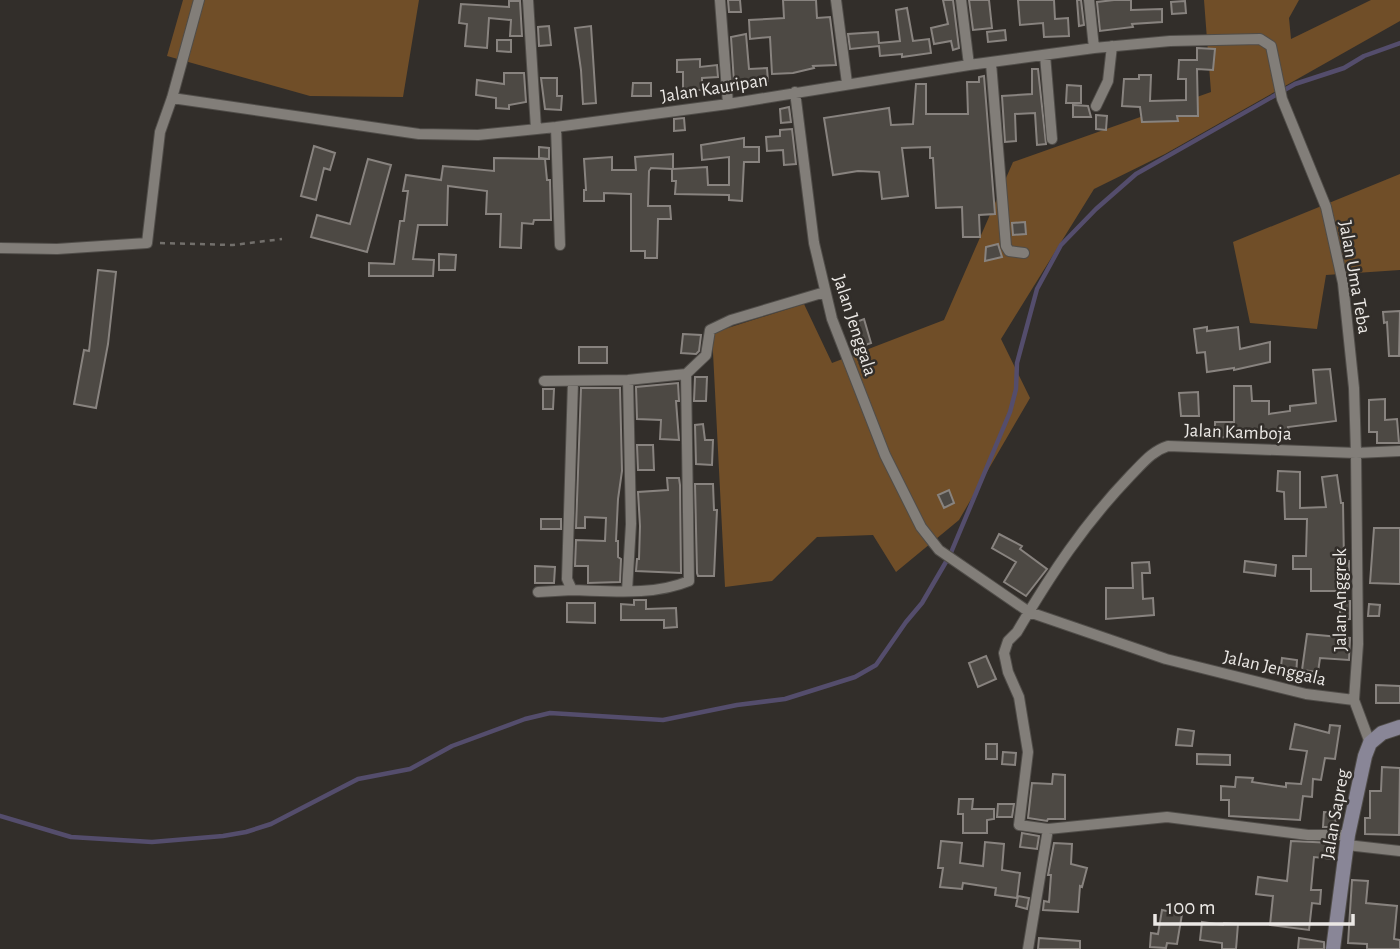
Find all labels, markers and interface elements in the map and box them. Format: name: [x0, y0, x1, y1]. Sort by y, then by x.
street label: Jalan Kauripan: [660, 71, 769, 106]
street label: Jalan Uma Teba: [1335, 219, 1374, 336]
street label: Jalan Jenggala: [829, 273, 880, 379]
street label: Jalan Kamboja: [1184, 421, 1292, 444]
street label: Jalan Anggrek: [1331, 548, 1350, 652]
street label: Jalan Jenggala: [1221, 647, 1328, 690]
street label: Jalan Sapreg: [1318, 767, 1353, 861]
scale bar: [1155, 883, 1353, 927]
text: 100 m: [1166, 897, 1216, 918]

